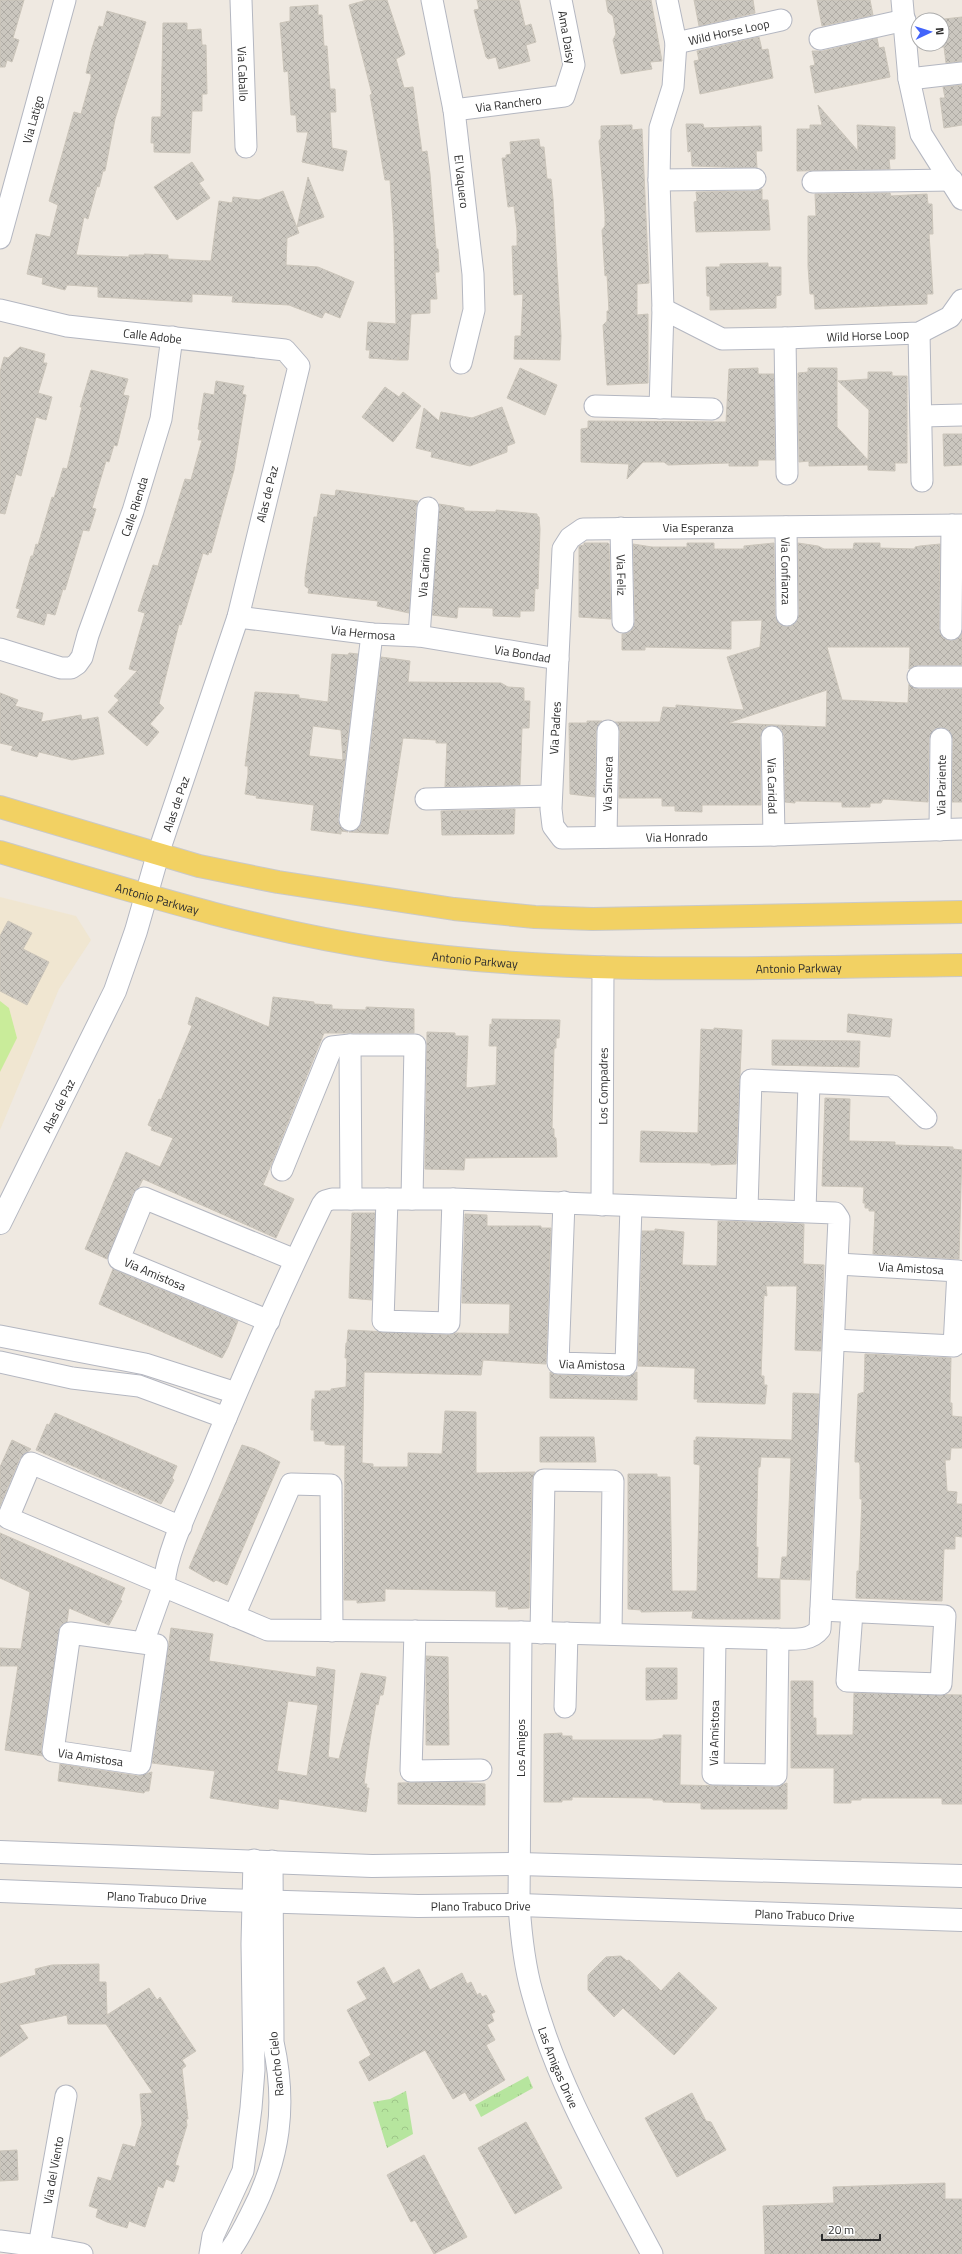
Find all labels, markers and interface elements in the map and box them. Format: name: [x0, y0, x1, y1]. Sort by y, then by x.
street label: Ama Daisy: [553, 9, 581, 65]
north arrow: [910, 12, 950, 52]
street label: Wild Horse Loop: [686, 13, 771, 50]
text: N: [932, 27, 948, 36]
street label: Via Caballo: [233, 46, 254, 102]
street label: Via Ranchero: [474, 89, 543, 117]
street label: Via Latigo: [17, 93, 48, 146]
street label: El Vaquero: [450, 153, 475, 209]
street label: Calle Adobe: [122, 323, 183, 348]
street label: Wild Horse Loop: [826, 324, 909, 346]
street label: Alas de Paz: [251, 464, 283, 524]
street label: Calle Rienda: [115, 474, 152, 539]
street label: Via Esperanza: [663, 518, 733, 537]
street label: Via Confianza: [777, 537, 796, 605]
street label: Via Carino: [412, 546, 435, 598]
street label: Via Feliz: [612, 554, 632, 596]
street label: Via Hermosa: [330, 619, 396, 644]
street label: Via Bondad: [493, 639, 552, 667]
street label: Via Padres: [544, 700, 566, 755]
street label: Via Pariente: [931, 754, 950, 816]
street label: Via Sincera: [597, 756, 617, 812]
street label: Via Caridad: [763, 758, 783, 814]
street label: Alas de Paz: [158, 774, 194, 834]
street label: Via Honrado: [646, 826, 708, 846]
street label: Antonio Parkway: [113, 877, 201, 919]
street label: Antonio Parkway: [431, 946, 519, 973]
street label: Antonio Parkway: [756, 957, 842, 978]
street label: Los Compadres: [593, 1047, 612, 1125]
street label: Alas de Paz: [37, 1076, 80, 1136]
street label: Via Amistosa: [121, 1252, 189, 1296]
street label: Via Amistosa: [878, 1257, 944, 1279]
street label: Via Amistosa: [559, 1354, 625, 1374]
street label: Via Amistosa: [704, 1700, 724, 1766]
street label: Los Amigos: [511, 1719, 530, 1777]
street label: Via Amistosa: [57, 1742, 125, 1771]
street label: Plano Trabuco Drive: [107, 1886, 207, 1909]
street label: Plano Trabuco Drive: [431, 1896, 531, 1915]
street label: Plano Trabuco Drive: [754, 1903, 855, 1926]
street label: Las Amigas Drive: [534, 2024, 584, 2111]
street label: Rancho Cielo: [263, 2031, 289, 2097]
street label: Via del Viento: [37, 2135, 68, 2206]
scale bar: [822, 2216, 880, 2242]
text: 20 m: [828, 2220, 854, 2239]

